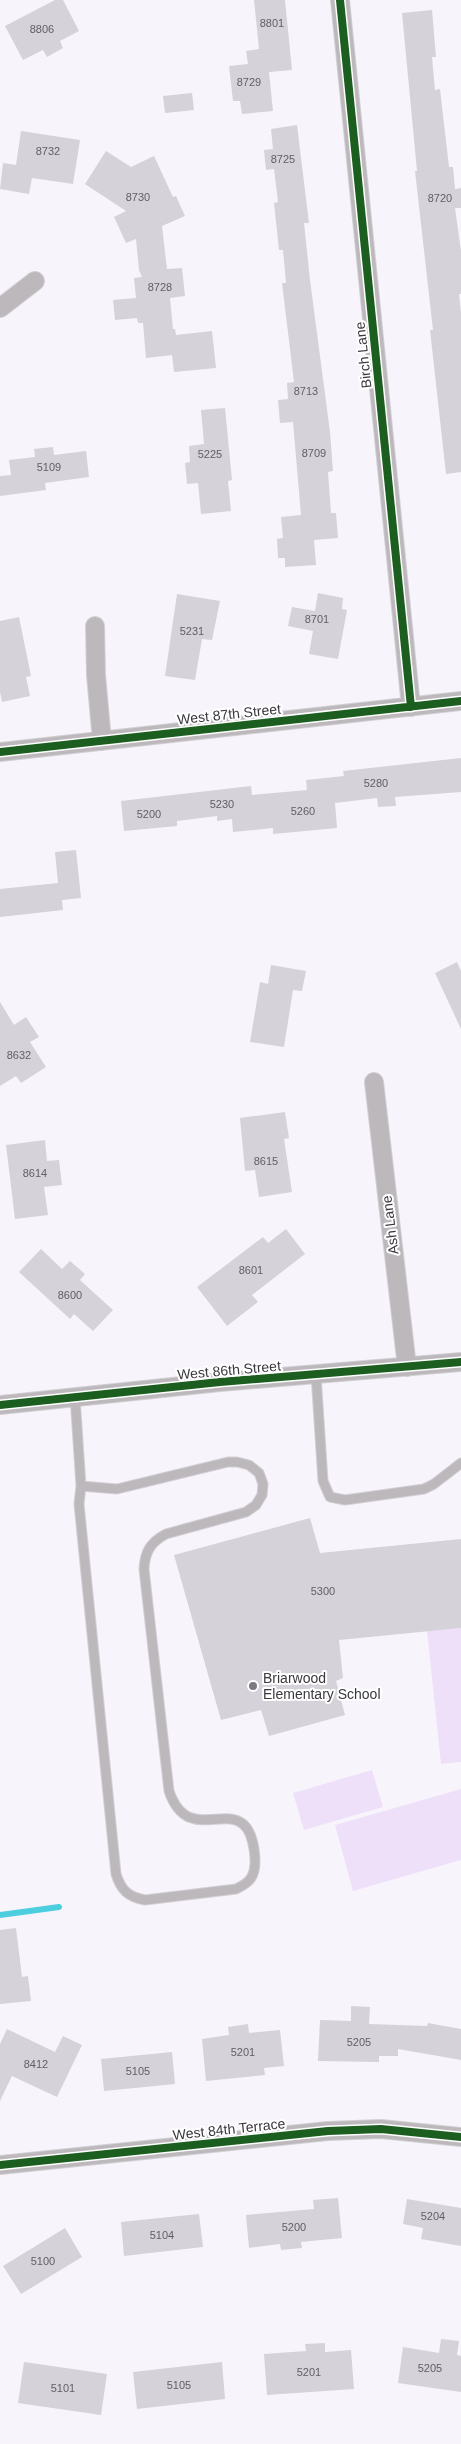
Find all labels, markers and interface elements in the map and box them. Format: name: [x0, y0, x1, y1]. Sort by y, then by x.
house number: 8801: [260, 17, 284, 29]
house number: 8806: [30, 23, 54, 35]
house number: 8729: [237, 76, 261, 88]
house number: 8732: [36, 145, 60, 157]
house number: 8725: [271, 153, 295, 165]
house number: 8730: [126, 191, 150, 203]
house number: 8720: [428, 192, 452, 204]
house number: 8728: [148, 281, 172, 293]
street label: Birch Lane: [352, 321, 374, 389]
house number: 8713: [294, 385, 318, 397]
house number: 8709: [302, 447, 326, 459]
house number: 5225: [198, 448, 222, 460]
house number: 5109: [37, 461, 61, 473]
house number: 8701: [305, 613, 329, 625]
house number: 5231: [180, 625, 204, 637]
street label: West 87th Street: [176, 701, 282, 727]
house number: 5280: [364, 777, 388, 789]
house number: 5230: [210, 798, 234, 810]
house number: 5260: [291, 805, 315, 817]
house number: 5200: [137, 808, 161, 820]
house number: 8632: [7, 1049, 31, 1061]
house number: 8615: [254, 1155, 278, 1167]
house number: 8614: [23, 1167, 47, 1179]
street label: Ash Lane: [378, 1194, 402, 1255]
house number: 8601: [239, 1264, 263, 1276]
house number: 8600: [58, 1289, 82, 1301]
street label: West 86th Street: [176, 1357, 282, 1383]
house number: 5300: [311, 1585, 335, 1597]
place label: Briarwood Elementary School: [263, 1670, 381, 1702]
marker: Briarwood Elementary School: [247, 1680, 259, 1692]
house number: 5205: [347, 2036, 371, 2048]
house number: 5201: [231, 2046, 255, 2058]
house number: 8412: [24, 2058, 48, 2070]
house number: 5105: [126, 2065, 150, 2077]
street label: West 84th Terrace: [172, 2115, 286, 2143]
house number: 5204: [421, 2210, 445, 2222]
house number: 5200: [282, 2221, 306, 2233]
house number: 5104: [150, 2229, 174, 2241]
house number: 5100: [31, 2255, 55, 2267]
house number: 5205: [418, 2362, 442, 2374]
house number: 5201: [297, 2366, 321, 2378]
house number: 5105: [167, 2379, 191, 2391]
house number: 5101: [51, 2382, 75, 2394]

